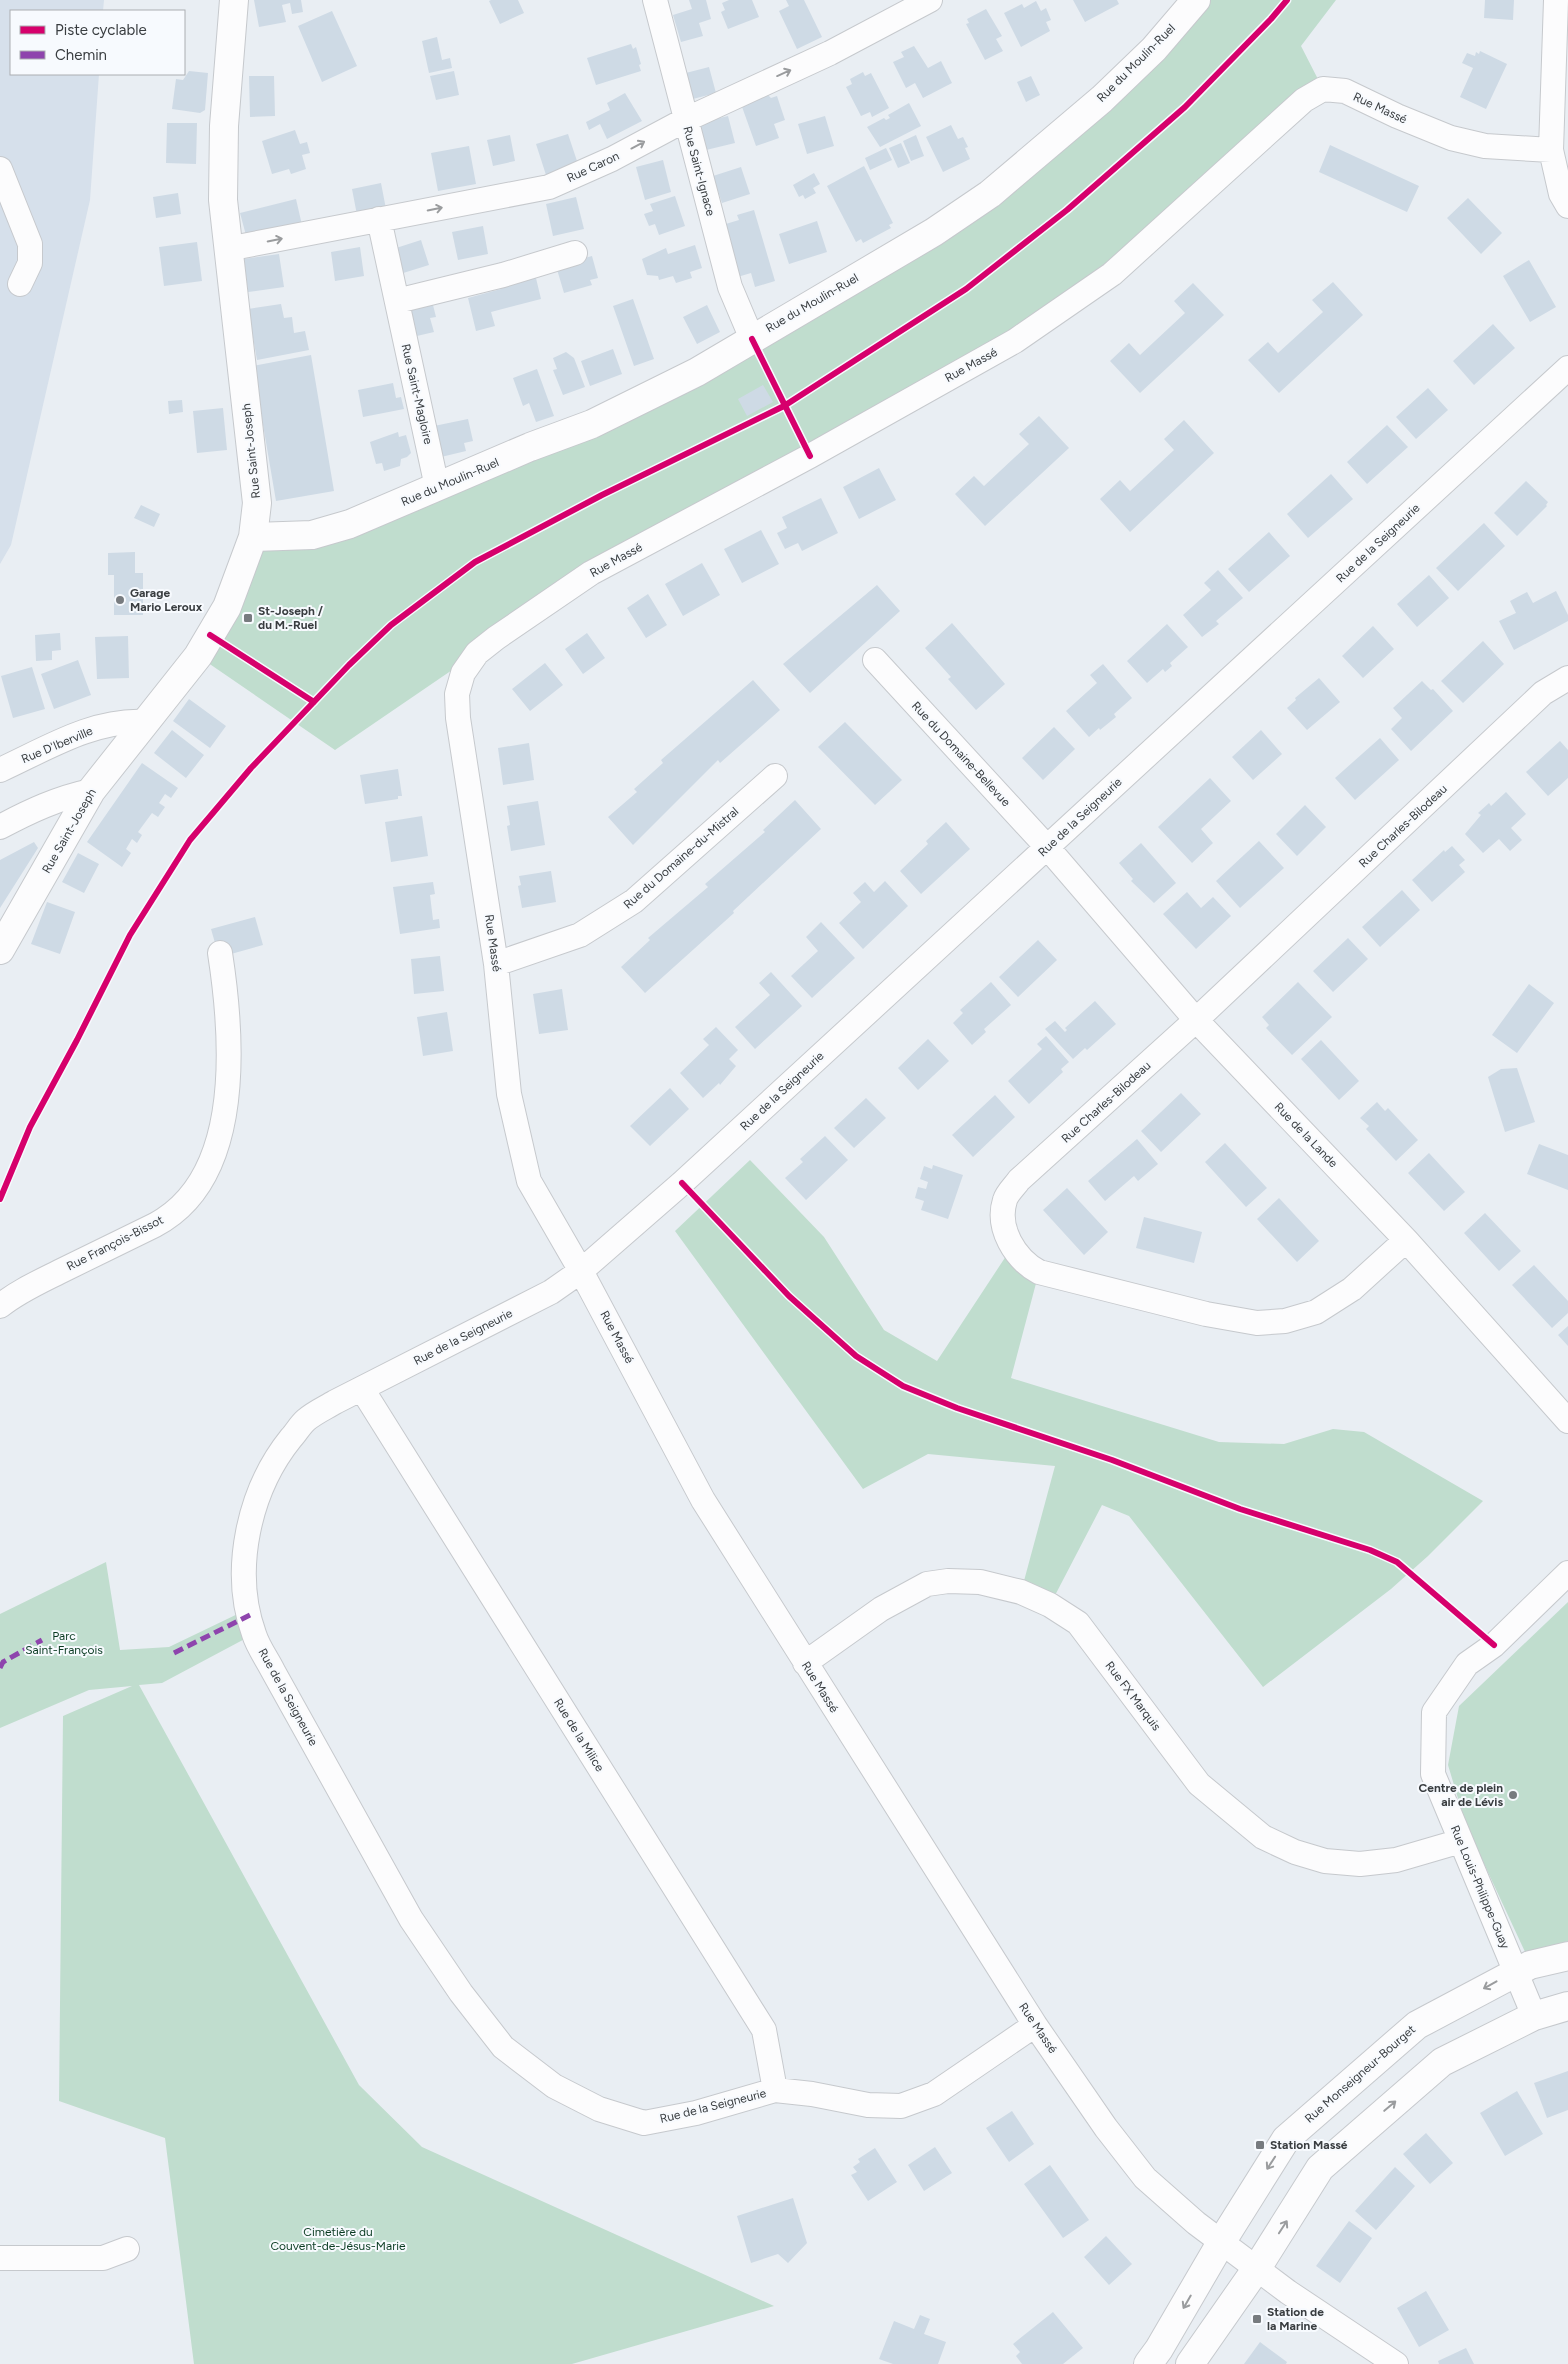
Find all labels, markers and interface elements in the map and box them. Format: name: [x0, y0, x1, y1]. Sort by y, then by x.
legend: [10, 10, 185, 75]
text: Piste cyclable: [55, 21, 147, 39]
street label: Rue du Moulin-Ruel: [1094, 21, 1178, 105]
text: Chemin: [55, 46, 107, 64]
one-way arrow: [776, 68, 791, 78]
street label: Rue Massé: [1351, 89, 1410, 127]
street label: Rue Saint-Ignace: [680, 125, 718, 218]
one-way arrow: [631, 140, 646, 150]
street label: Rue Caron: [565, 149, 622, 185]
one-way arrow: [426, 203, 442, 213]
one-way arrow: [267, 234, 283, 244]
street label: Rue du Moulin-Ruel: [763, 271, 861, 335]
street label: Rue Saint-Magloire: [399, 342, 435, 446]
street label: Rue Massé: [942, 345, 1000, 385]
street label: Rue Saint-Joseph: [239, 403, 263, 499]
street label: Rue du Moulin-Ruel: [399, 455, 501, 509]
street label: Rue de la Seigneurie: [1333, 500, 1423, 585]
street label: Rue Massé: [587, 540, 645, 580]
place label: Garage Mario Leroux: [130, 586, 203, 614]
marker: Garage Mario Leroux: [114, 594, 126, 606]
place label: St-Joseph / du M.-Ruel: [258, 604, 323, 632]
marker: St-Joseph / du M.-Ruel: [242, 612, 254, 624]
street label: Rue du Domaine-Bellevue: [909, 699, 1013, 810]
street label: Rue D'Iberville: [19, 724, 95, 766]
street label: Rue de la Seigneurie: [1035, 774, 1125, 859]
street label: Rue Charles-Bilodeau: [1356, 782, 1450, 870]
street label: Rue Saint-Joseph: [39, 786, 99, 876]
street label: Rue du Domaine-du-Mistral: [621, 804, 741, 912]
street label: Rue Massé: [482, 913, 504, 973]
street label: Rue de la Seigneurie: [737, 1048, 827, 1133]
street label: Rue Charles-Bilodeau: [1059, 1058, 1153, 1146]
street label: Rue de la Lande: [1272, 1100, 1341, 1171]
street label: Rue François-Bissot: [64, 1212, 166, 1273]
street label: Rue de la Seigneurie: [411, 1306, 515, 1368]
street label: Rue Massé: [597, 1308, 637, 1366]
park label: Parc Saint-François: [25, 1629, 103, 1657]
street label: Rue de la Seigneurie: [255, 1646, 321, 1748]
street label: Rue Massé: [799, 1659, 841, 1716]
street label: Rue FX Marquis: [1102, 1659, 1164, 1734]
street label: Rue de la Milice: [551, 1696, 607, 1774]
place label: Centre de plein air de Lévis: [1419, 1781, 1503, 1809]
marker: Centre de plein air de Lévis: [1507, 1789, 1519, 1801]
street label: Rue Louis-Philippe-Guay: [1448, 1823, 1513, 1951]
one-way arrow: [1484, 1981, 1498, 1991]
street label: Rue Massé: [1016, 2000, 1060, 2056]
street label: Rue Monseigneur-Bourget: [1302, 2022, 1418, 2126]
street label: Rue de la Seigneurie: [658, 2086, 768, 2126]
one-way arrow: [1383, 2101, 1396, 2112]
place label: Station Massé: [1270, 2138, 1348, 2152]
marker: Station Massé: [1254, 2139, 1266, 2151]
one-way arrow: [1266, 2155, 1276, 2169]
one-way arrow: [1278, 2220, 1288, 2234]
park label: Cimetière du Couvent-de-Jésus-Marie: [270, 2225, 406, 2253]
one-way arrow: [1181, 2294, 1191, 2308]
place label: Station de la Marine: [1267, 2305, 1324, 2333]
marker: Station de la Marine: [1251, 2313, 1263, 2325]

